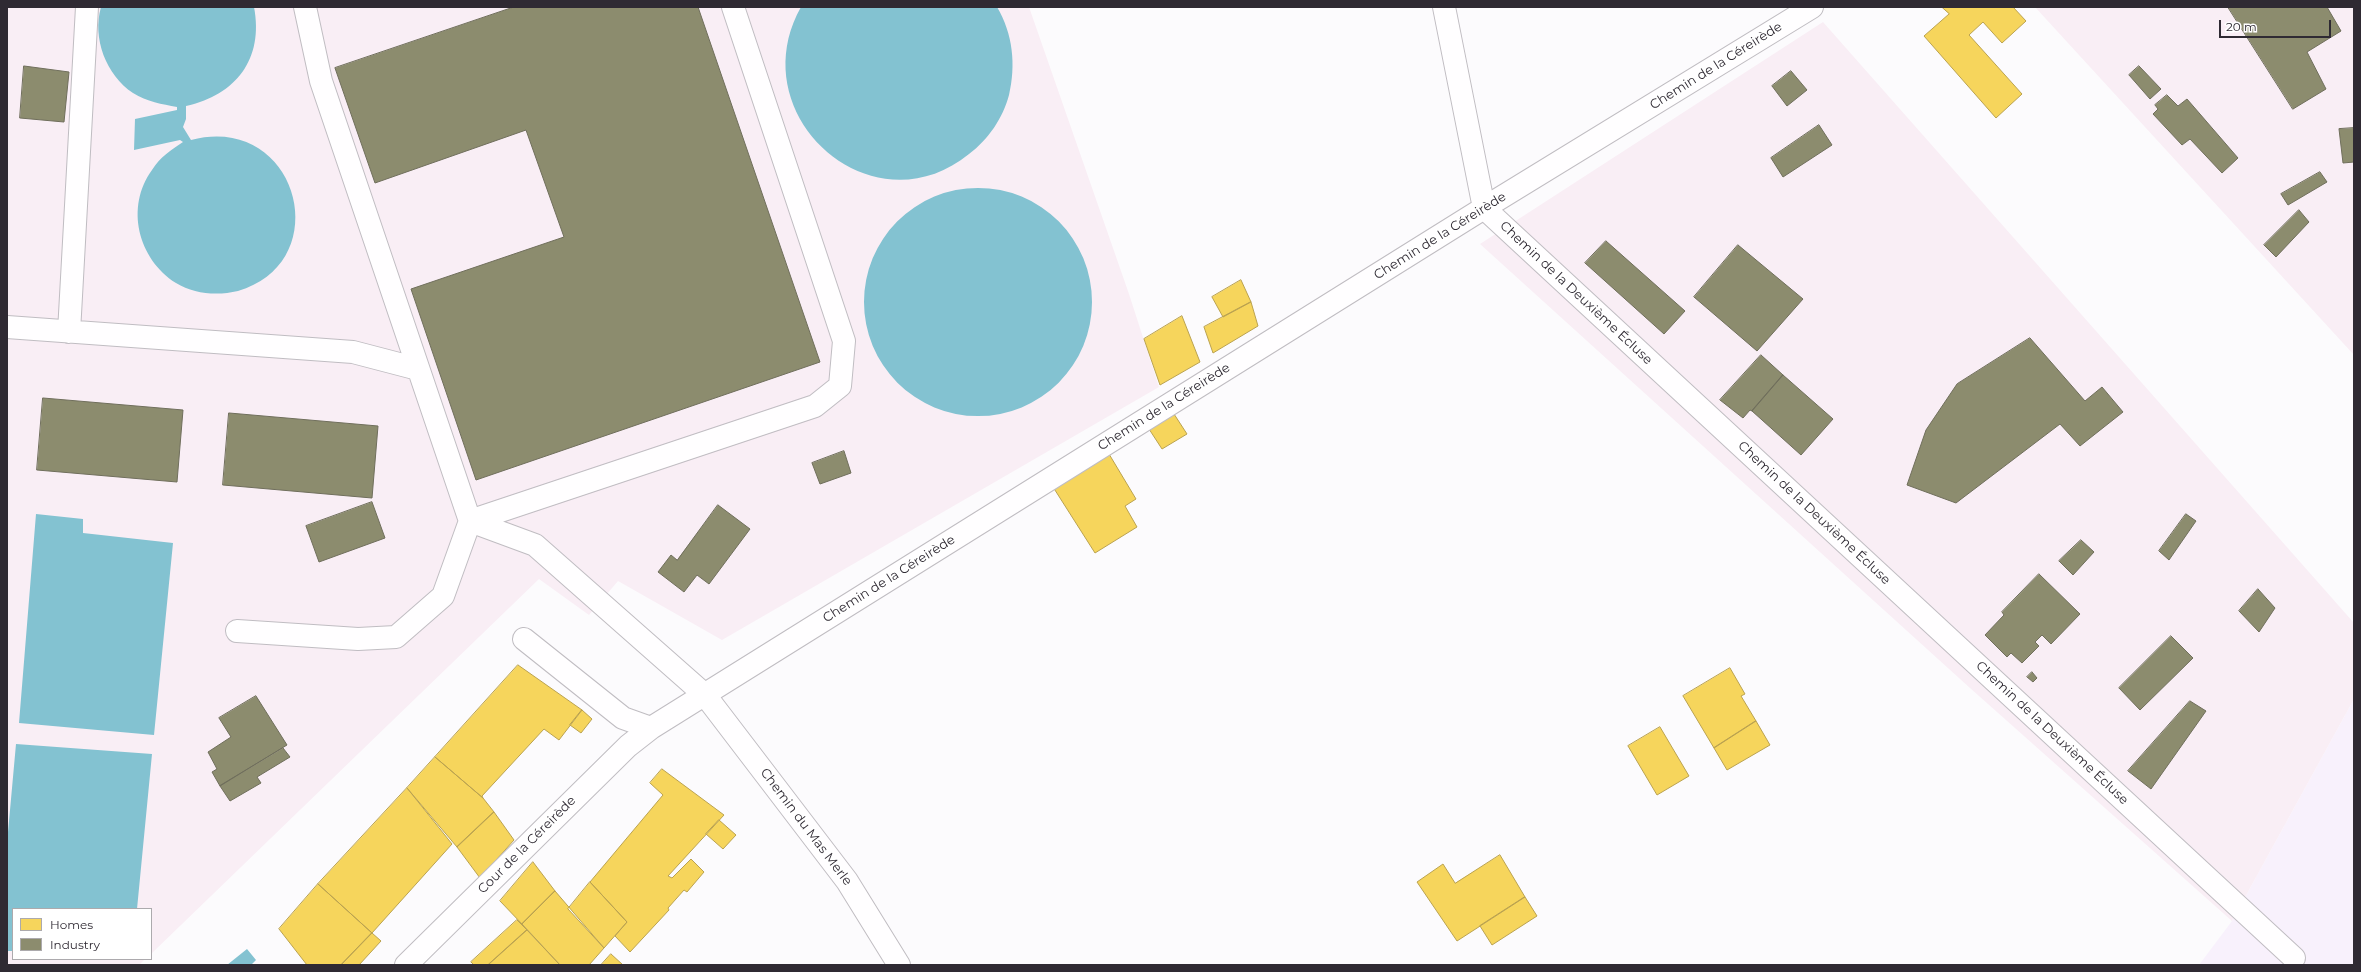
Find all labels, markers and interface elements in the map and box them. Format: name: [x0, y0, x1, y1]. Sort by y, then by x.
scale bar: [2221, 12, 2333, 38]
street label: Chemin de la Céreirède: [1647, 19, 1785, 113]
text: 20 m: [2226, 19, 2257, 34]
street label: Chemin de la Céreirède: [1371, 189, 1509, 283]
street label: Chemin de la Deuxième Écluse: [1496, 218, 1656, 368]
street label: Chemin de la Céreirède: [1095, 360, 1233, 454]
street label: Chemin de la Deuxième Écluse: [1734, 438, 1894, 588]
street label: Chemin de la Céreirède: [820, 532, 958, 626]
street label: Chemin de la Deuxième Écluse: [1972, 658, 2132, 808]
street label: Chemin du Mas Merle: [757, 765, 855, 889]
street label: Cour de la Céreirède: [475, 793, 579, 897]
legend: [12, 908, 152, 960]
text: Homes: [50, 917, 93, 932]
text: Industry: [50, 937, 100, 952]

